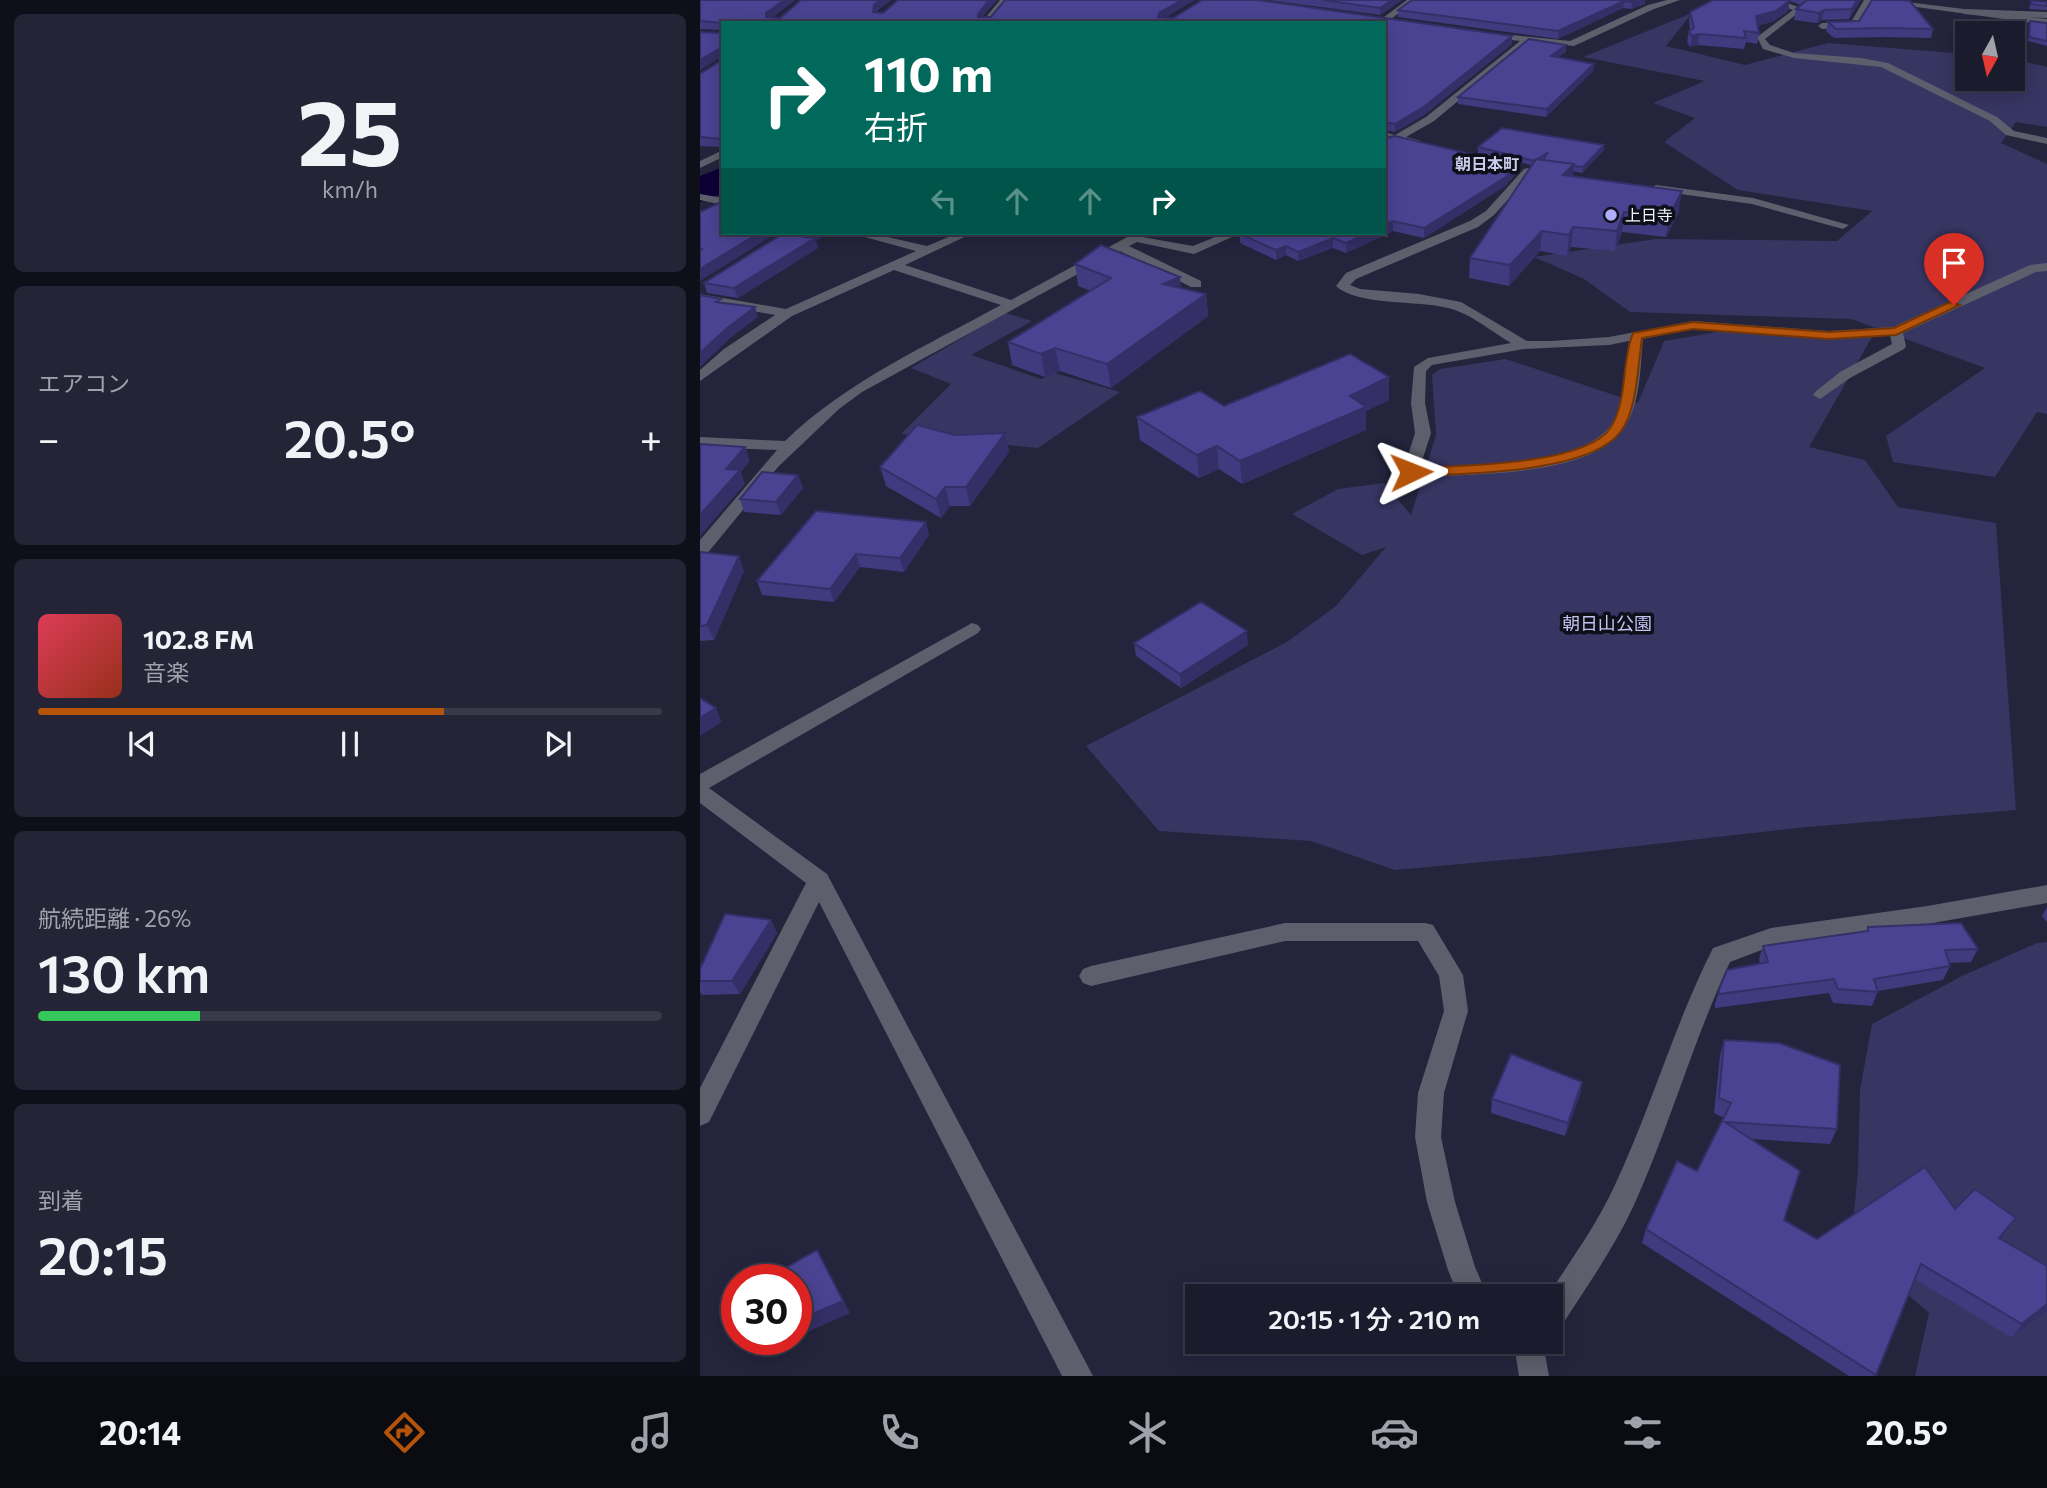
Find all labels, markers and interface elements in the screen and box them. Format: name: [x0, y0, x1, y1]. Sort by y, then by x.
north arrow: [1955, 21, 2025, 91]
map controls: [1955, 21, 2025, 91]
text: 110 m: [864, 42, 993, 102]
icon: right: [749, 49, 840, 140]
text: 25: [298, 73, 402, 185]
text: 右折: [864, 106, 928, 146]
district label: 朝日本町: [1455, 154, 1519, 173]
text: km/h: [322, 175, 378, 203]
icon: left: [925, 182, 963, 220]
icon: ahead: [998, 182, 1036, 220]
icon: ahead: [1071, 182, 1109, 220]
icon: right: [1144, 182, 1182, 220]
place label: 上日寺: [1625, 205, 1673, 224]
marker: 上日寺: [1603, 207, 1619, 223]
pin: [1924, 233, 1984, 305]
icon: arrive: [1935, 244, 1973, 282]
text: エアコン: [38, 369, 130, 397]
text: 20.5°: [284, 405, 415, 469]
text: −: [38, 414, 60, 461]
text: +: [640, 414, 662, 461]
position arrow: [1374, 435, 1448, 509]
park label: 朝日山公園: [1562, 612, 1652, 634]
text: 102.8 FM: [143, 623, 254, 654]
text: 音楽: [143, 658, 189, 686]
icon: previous: [123, 725, 161, 763]
icon: pause: [331, 725, 369, 763]
icon: next: [539, 725, 577, 763]
text: 航続距離 · 26%: [38, 904, 191, 932]
text: 130 km: [38, 940, 210, 1004]
text: 到着: [38, 1186, 84, 1214]
text: 20:15: [38, 1222, 168, 1286]
speed limit sign: 30: [721, 1264, 812, 1355]
text: 20:15 · 1 分 · 210 m: [1268, 1303, 1480, 1334]
icon: directions: [380, 1408, 429, 1457]
icon: music: [627, 1408, 676, 1457]
icon: phone: [875, 1408, 924, 1457]
icon: climate: [1123, 1408, 1172, 1457]
icon: car: [1370, 1408, 1419, 1457]
icon: filters: [1618, 1408, 1667, 1457]
text: 20:14: [99, 1412, 181, 1452]
text: 20.5°: [1866, 1412, 1948, 1452]

